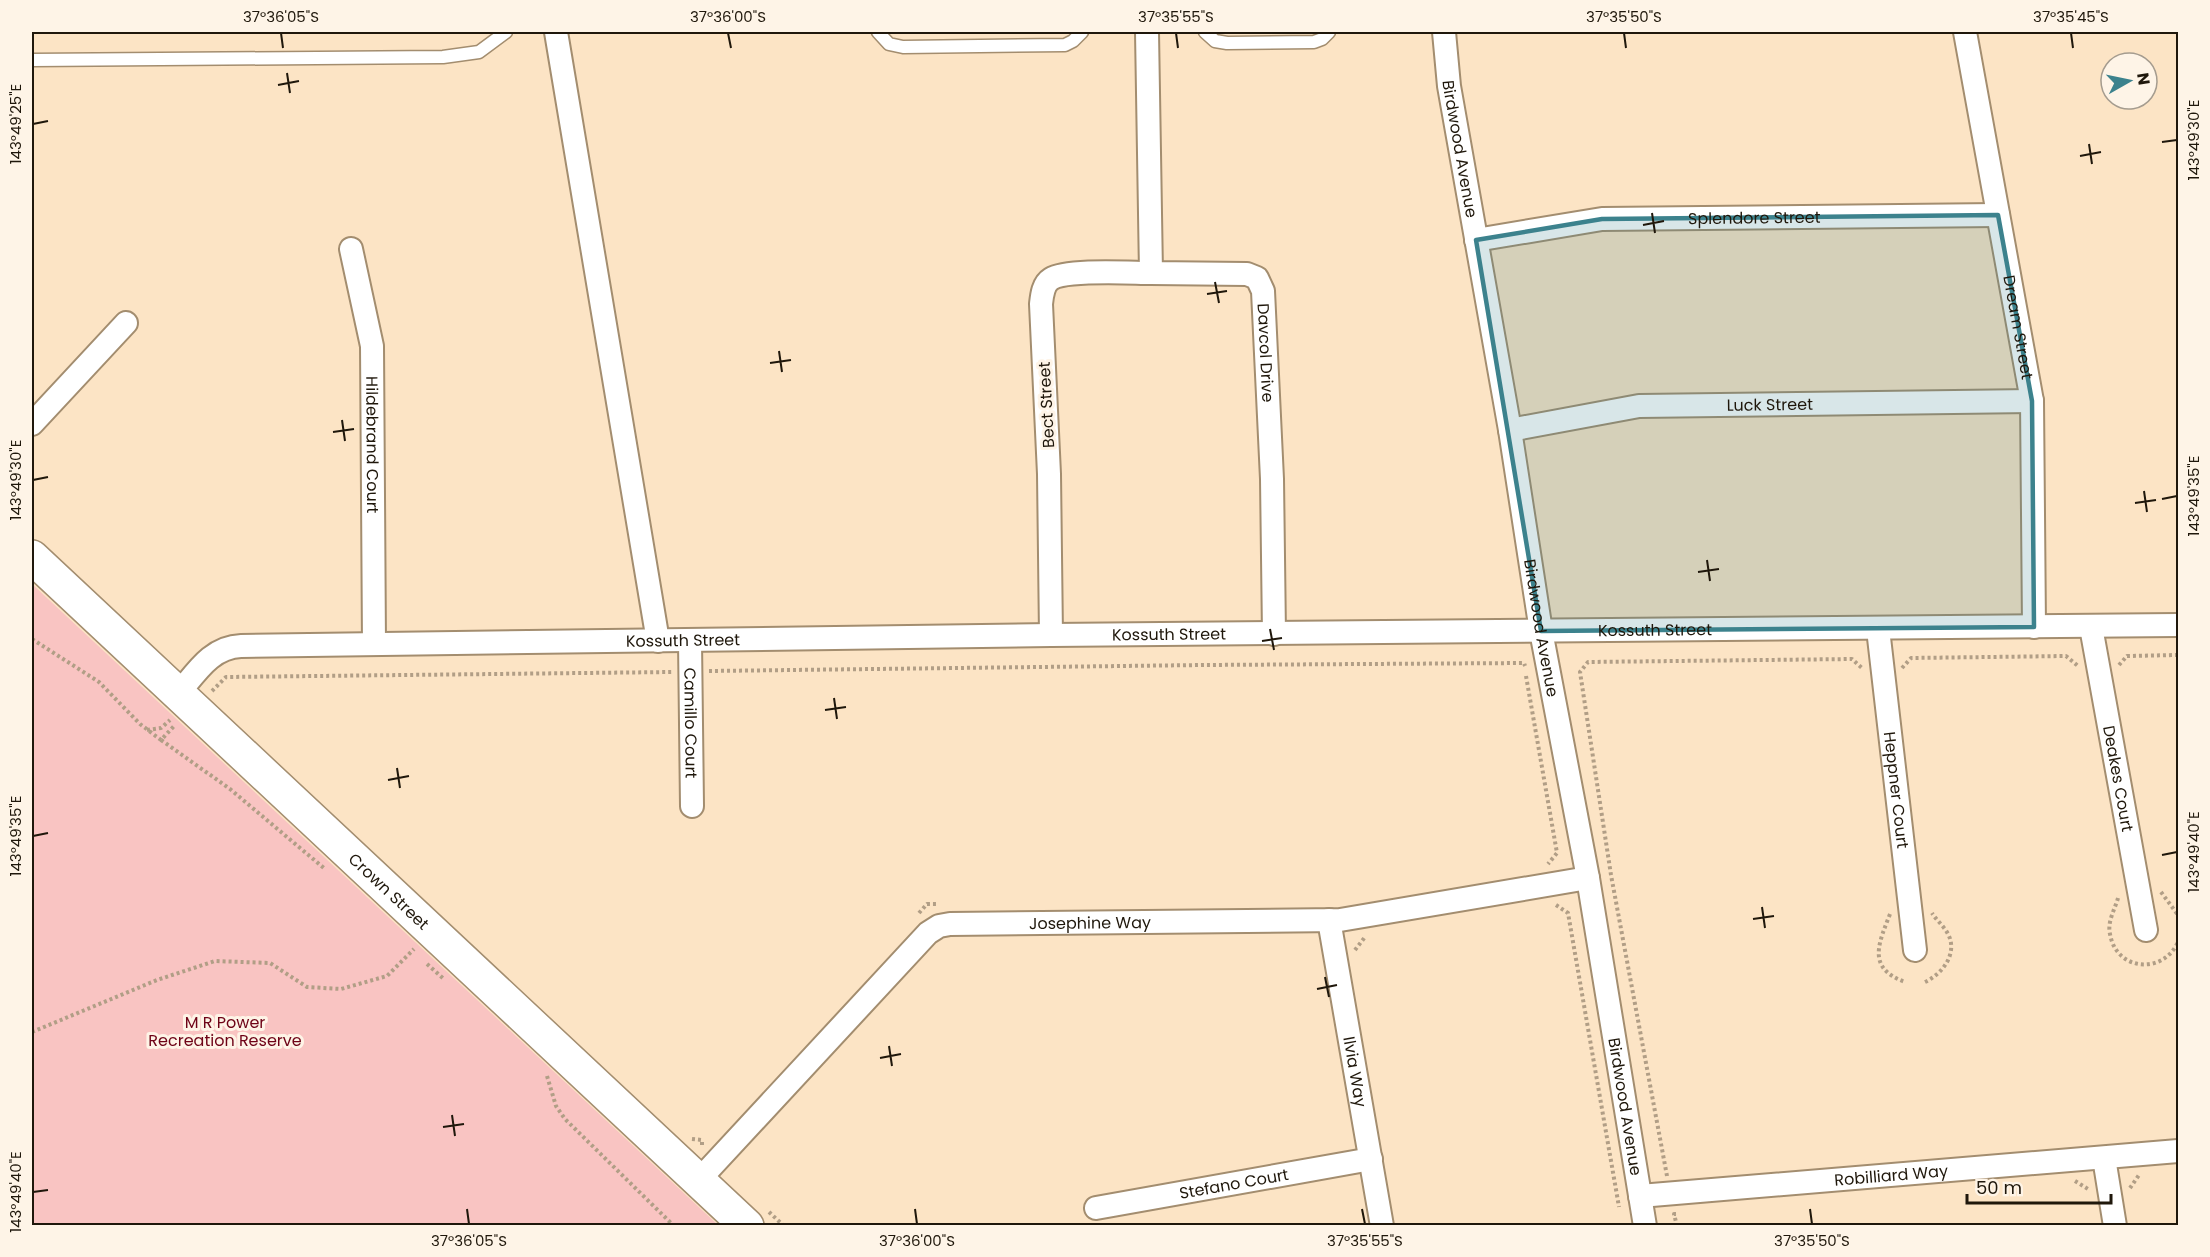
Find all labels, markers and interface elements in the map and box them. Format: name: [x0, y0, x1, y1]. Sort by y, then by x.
text: 37°36'05"S: [243, 6, 319, 27]
text: 37°36'00"S: [690, 6, 766, 27]
text: 37°35'55"S: [1138, 6, 1214, 27]
text: 37°35'50"S: [1586, 6, 1662, 27]
text: 37°35'45"S: [2033, 6, 2109, 27]
north arrow: [2099, 51, 2159, 111]
text: N: [2131, 71, 2156, 86]
street label: Birdwood Avenue: [1437, 79, 1483, 220]
text: 143°49'25"E: [5, 84, 26, 164]
text: 143°49'30"E: [2183, 100, 2204, 180]
street label: Splendore Street: [1688, 206, 1821, 230]
street label: Dream Street: [1997, 273, 2039, 381]
street label: Davcol Drive: [1252, 303, 1279, 403]
street label: Bect Street: [1033, 361, 1060, 449]
street label: Hildebrand Court: [360, 376, 384, 514]
street label: Luck Street: [1726, 393, 1813, 417]
text: 143°49'30"E: [5, 440, 26, 520]
text: 143°49'35"E: [2183, 456, 2204, 536]
street label: Birdwood Avenue: [1518, 557, 1564, 699]
street label: Kossuth Street: [1598, 618, 1712, 642]
street label: Kossuth Street: [1112, 622, 1226, 646]
street label: Kossuth Street: [626, 628, 740, 653]
street label: Camillo Court: [678, 668, 703, 779]
street label: Deakes Court: [2097, 724, 2139, 834]
street label: Heppner Court: [1878, 730, 1914, 850]
text: 143°49'35"E: [5, 796, 26, 876]
text: 143°49'40"E: [2183, 811, 2204, 893]
street label: Crown Street: [343, 848, 434, 935]
street label: Josephine Way: [1029, 911, 1151, 935]
park label: M R Power Recreation Reserve: [148, 1011, 302, 1052]
street label: Ilvia Way: [1337, 1035, 1372, 1109]
street label: Birdwood Avenue: [1602, 1036, 1648, 1177]
text: 143°49'40"E: [5, 1151, 26, 1233]
street label: Robilliard Way: [1833, 1159, 1949, 1192]
street label: Stefano Court: [1177, 1163, 1291, 1205]
scale bar: [1967, 1167, 2111, 1205]
text: 50 m: [1976, 1175, 2022, 1200]
text: 37°36'05"S: [431, 1230, 507, 1251]
text: 37°36'00"S: [879, 1230, 955, 1251]
text: 37°35'55"S: [1327, 1230, 1403, 1251]
text: 37°35'50"S: [1774, 1230, 1850, 1251]

